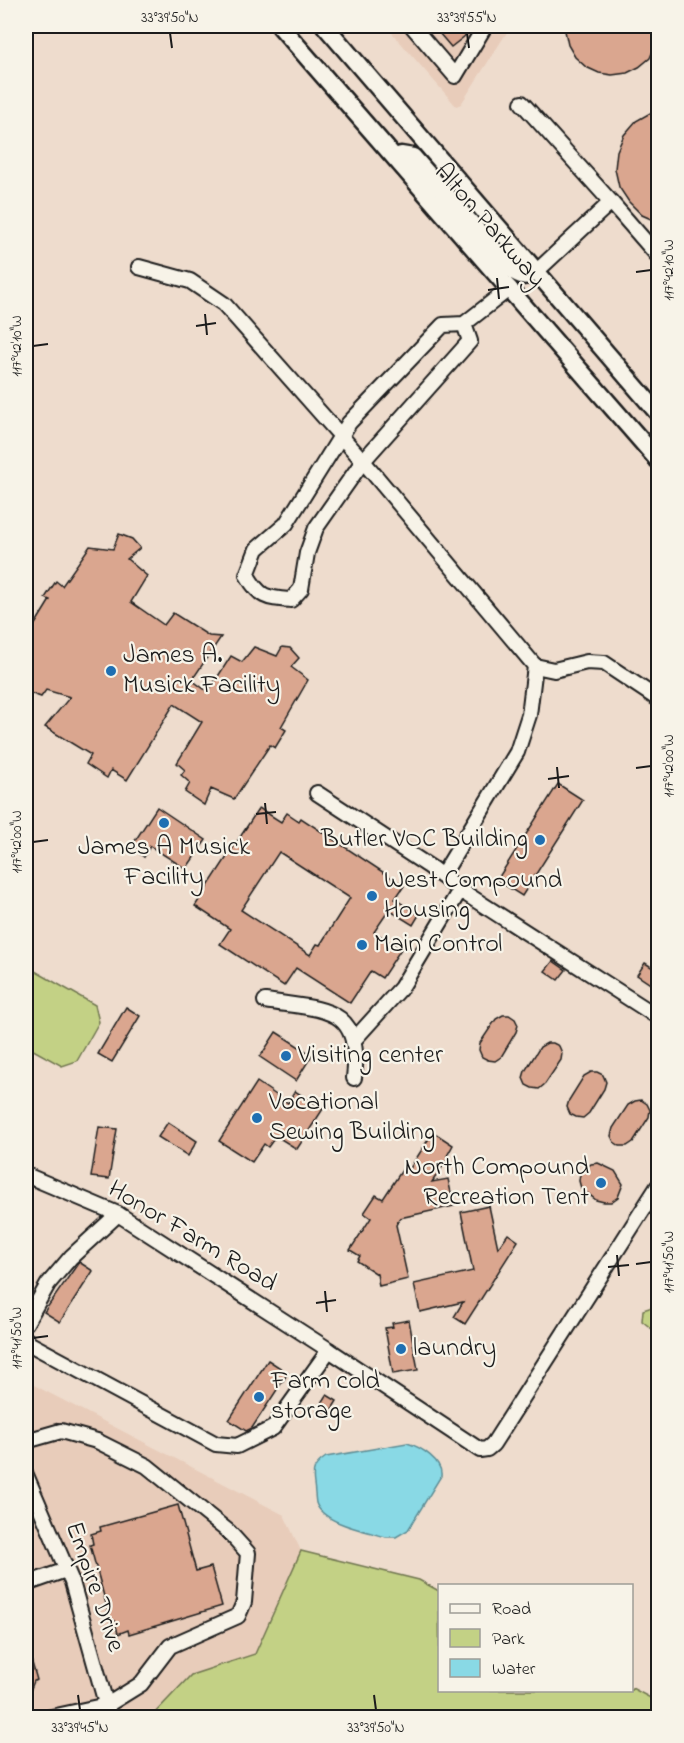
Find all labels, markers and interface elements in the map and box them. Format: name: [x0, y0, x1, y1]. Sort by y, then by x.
text: 33°39'50"N: [141, 7, 199, 29]
text: 33°39'55"N: [437, 7, 497, 29]
street label: Alton Parkway: [424, 155, 554, 297]
text: 117°42'10"W: [658, 239, 680, 301]
text: 117°42'10"W: [6, 315, 28, 377]
place label: James A. Musick Facility: [123, 637, 280, 705]
marker: James A. Musick Facility: [104, 664, 118, 678]
text: 117°42'00"W: [658, 734, 680, 798]
text: 117°42'00"W: [6, 810, 28, 874]
marker: James A Musick Facility: [157, 816, 171, 830]
place label: Butler VOC Building: [320, 821, 528, 859]
place label: James A Musick Facility: [78, 829, 251, 897]
marker: Butler VOC Building: [533, 833, 547, 847]
place label: West Compound Housing: [384, 862, 563, 930]
marker: West Compound Housing: [365, 889, 379, 903]
place label: Main Control: [374, 926, 502, 964]
marker: Main Control: [355, 938, 369, 952]
place label: Visiting center: [297, 1037, 444, 1075]
marker: Visiting center: [279, 1049, 293, 1063]
place label: Vocational Sewing Building: [268, 1084, 435, 1152]
marker: Vocational Sewing Building: [250, 1111, 264, 1125]
place label: North Compound Recreation Tent: [404, 1149, 589, 1217]
street label: Honor Farm Road: [100, 1171, 284, 1303]
marker: North Compound Recreation Tent: [594, 1176, 608, 1190]
text: 117°41'50"W: [658, 1231, 680, 1293]
text: 117°41'50"W: [6, 1307, 28, 1369]
place label: laundry: [413, 1330, 496, 1368]
marker: laundry: [394, 1342, 408, 1356]
place label: Farm cold storage: [270, 1363, 380, 1431]
marker: Farm cold storage: [252, 1390, 266, 1404]
street label: Empire Drive: [54, 1517, 134, 1657]
legend: [438, 1584, 633, 1692]
text: Road: [492, 1597, 531, 1623]
text: Park: [492, 1627, 525, 1653]
text: Water: [492, 1657, 536, 1683]
text: 33°39'45"N: [51, 1717, 109, 1739]
text: 33°39'50"N: [347, 1717, 405, 1739]

